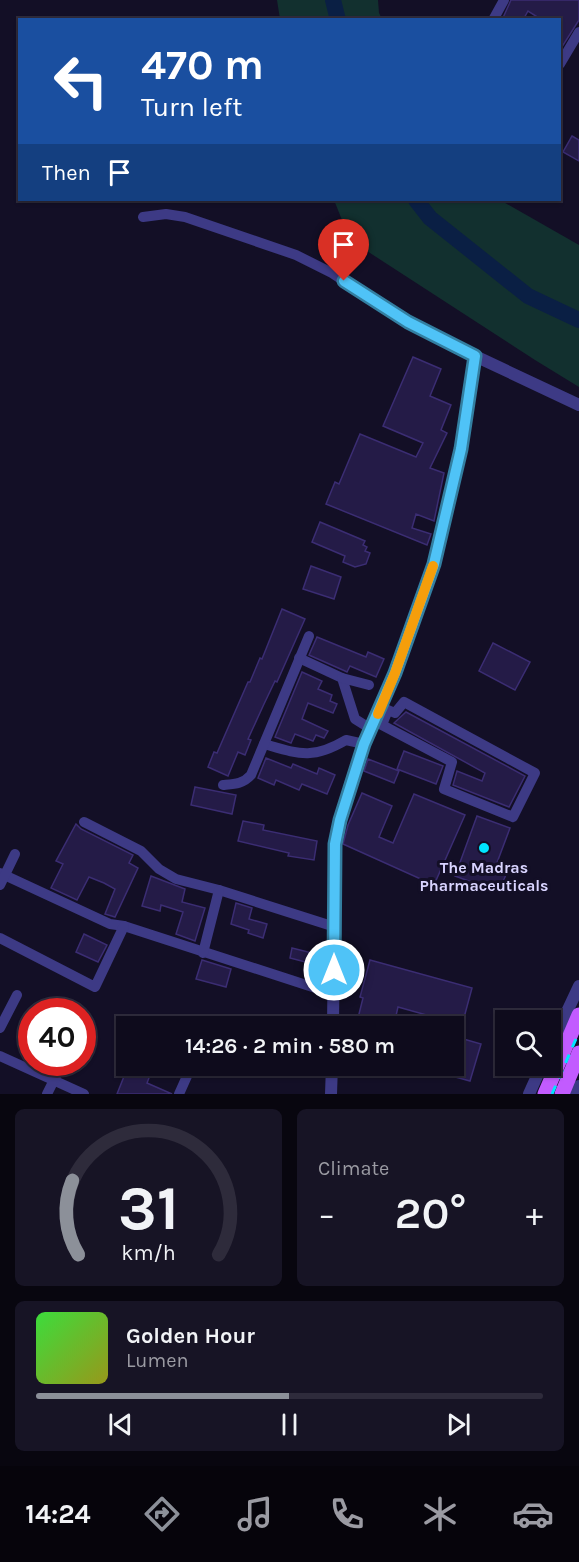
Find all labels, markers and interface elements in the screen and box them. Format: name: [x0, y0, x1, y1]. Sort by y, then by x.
text: 470 m: [141, 40, 264, 90]
icon: left: [42, 42, 120, 120]
text: Turn left: [141, 91, 242, 123]
icon: arrive: [103, 156, 136, 189]
text: Then: [42, 160, 91, 186]
pin: [318, 219, 369, 281]
icon: arrive: [327, 228, 360, 261]
marker: The Madras Pharmaceuticals: [477, 841, 491, 855]
place label: The Madras Pharmaceuticals: [419, 858, 549, 895]
position arrow: [302, 938, 366, 1002]
speed limit sign: 40: [18, 998, 96, 1076]
map controls: [495, 1010, 561, 1076]
button: search: [495, 1010, 561, 1076]
text: 14:26 · 2 min · 580 m: [185, 1033, 395, 1059]
text: Climate: [318, 1157, 389, 1180]
text: 31: [118, 1172, 179, 1245]
text: 20°: [395, 1187, 466, 1239]
text: −: [318, 1195, 335, 1233]
text: +: [526, 1195, 543, 1233]
text: km/h: [121, 1240, 176, 1265]
text: Golden Hour: [126, 1323, 255, 1349]
text: Lumen: [126, 1349, 189, 1372]
icon: previous: [104, 1408, 137, 1441]
icon: pause: [273, 1408, 306, 1441]
icon: next: [442, 1408, 475, 1441]
icon: directions: [141, 1493, 183, 1535]
icon: music: [234, 1493, 276, 1535]
icon: phone: [326, 1493, 368, 1535]
icon: climate: [419, 1493, 461, 1535]
icon: car: [512, 1493, 554, 1535]
text: 14:24: [25, 1498, 91, 1530]

